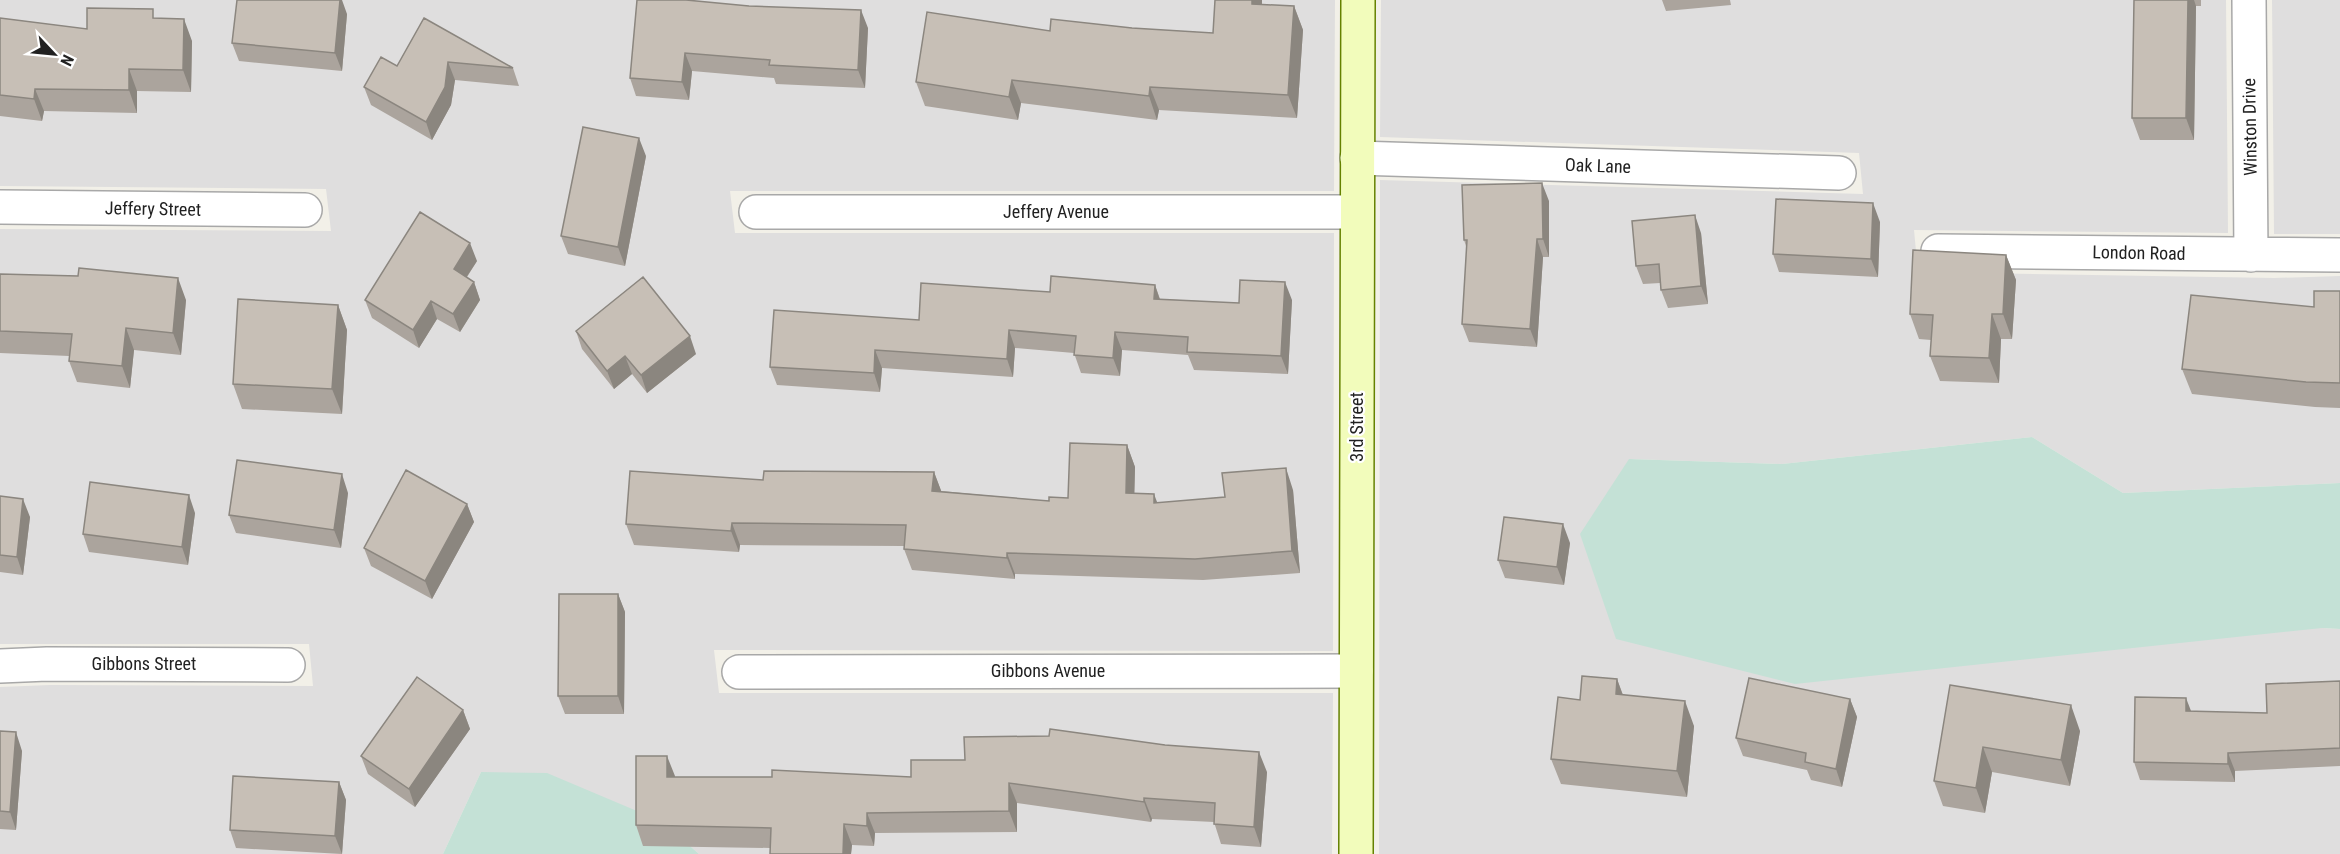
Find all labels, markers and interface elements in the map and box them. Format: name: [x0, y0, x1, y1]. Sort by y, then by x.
north arrow: [24, 24, 84, 84]
text: N: [56, 52, 78, 69]
street label: Winston Drive: [2238, 78, 2261, 176]
street label: Oak Lane: [1565, 154, 1631, 177]
street label: Jeffery Street: [105, 197, 201, 220]
street label: Jeffery Avenue: [1003, 201, 1109, 222]
street label: London Road: [2092, 241, 2186, 264]
street label: 3rd Street: [1346, 392, 1367, 462]
street label: Gibbons Street: [92, 653, 196, 674]
street label: Gibbons Avenue: [991, 660, 1105, 681]

